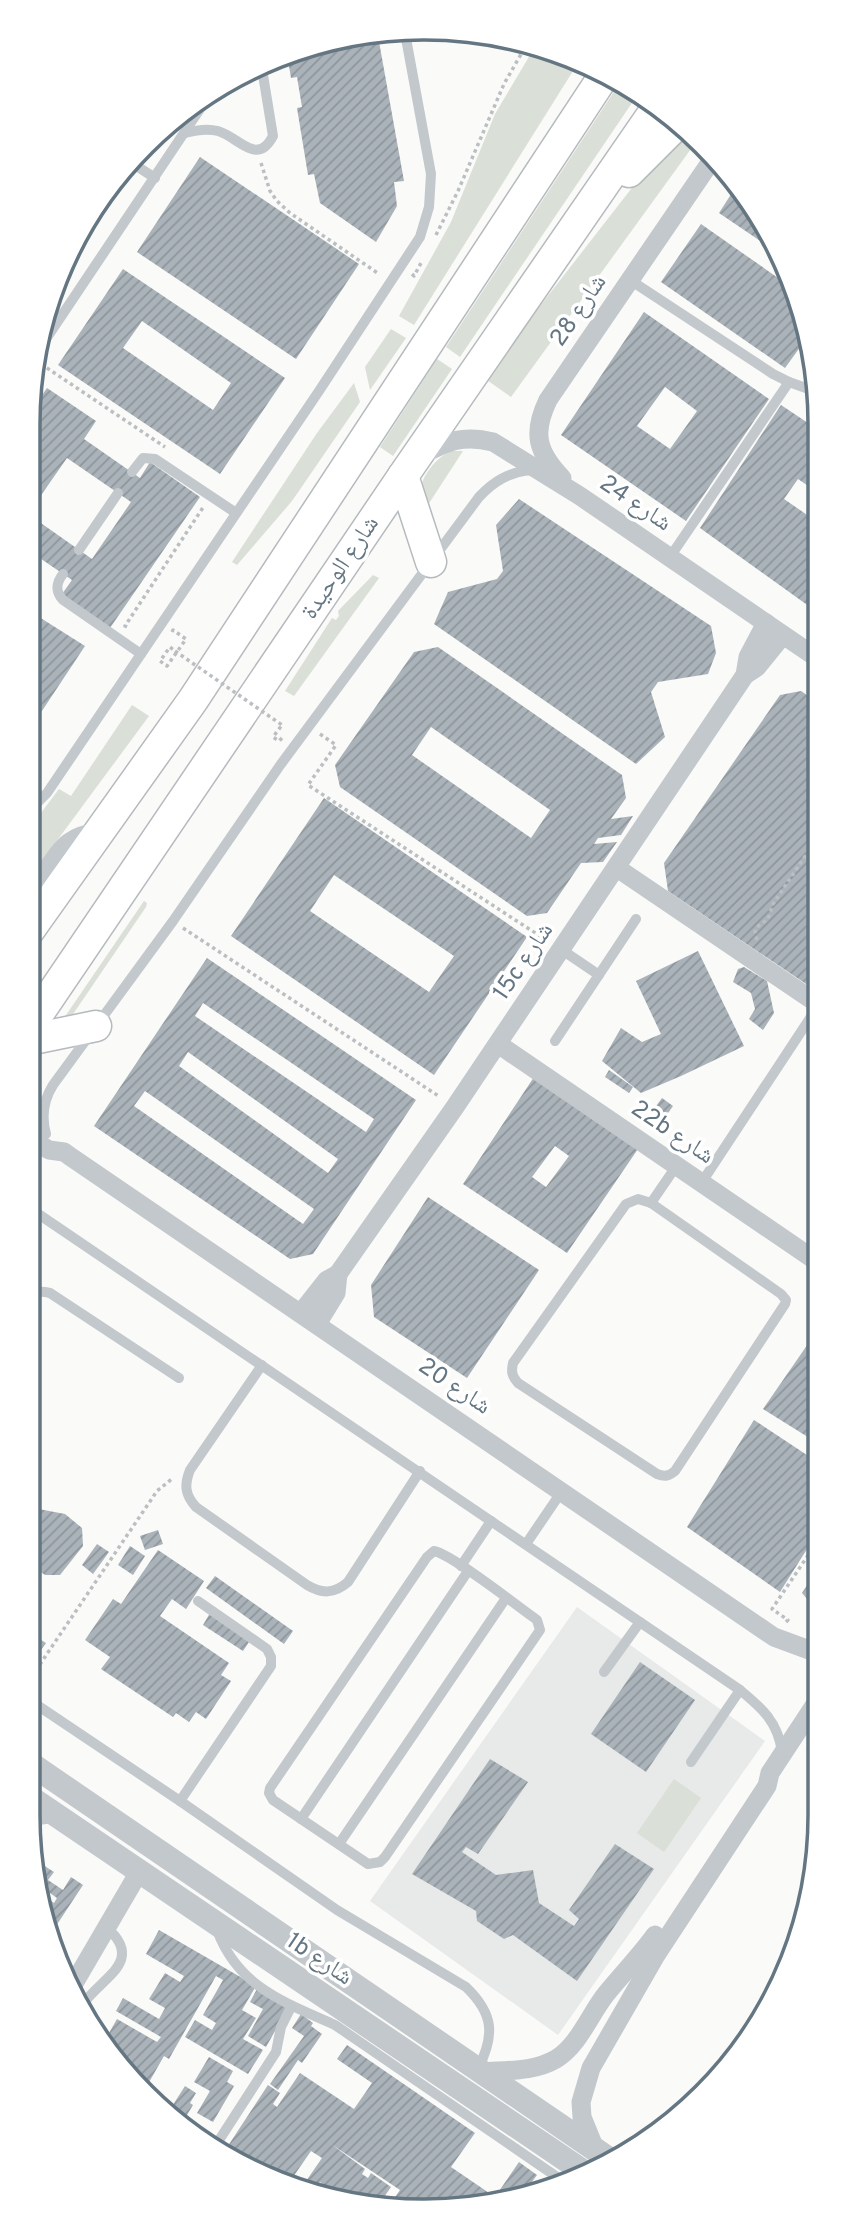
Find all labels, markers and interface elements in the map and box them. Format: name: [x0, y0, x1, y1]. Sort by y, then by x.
street label: شارع 28: [544, 269, 614, 353]
street label: شارع 24: [593, 469, 677, 539]
street label: شارع الوحيدة: [295, 511, 387, 625]
street label: 15c شارع: [487, 917, 561, 1007]
street label: 22b شارع: [625, 1094, 719, 1172]
street label: شارع 20: [412, 1352, 496, 1422]
street label: 1b شارع: [280, 1927, 358, 1993]

